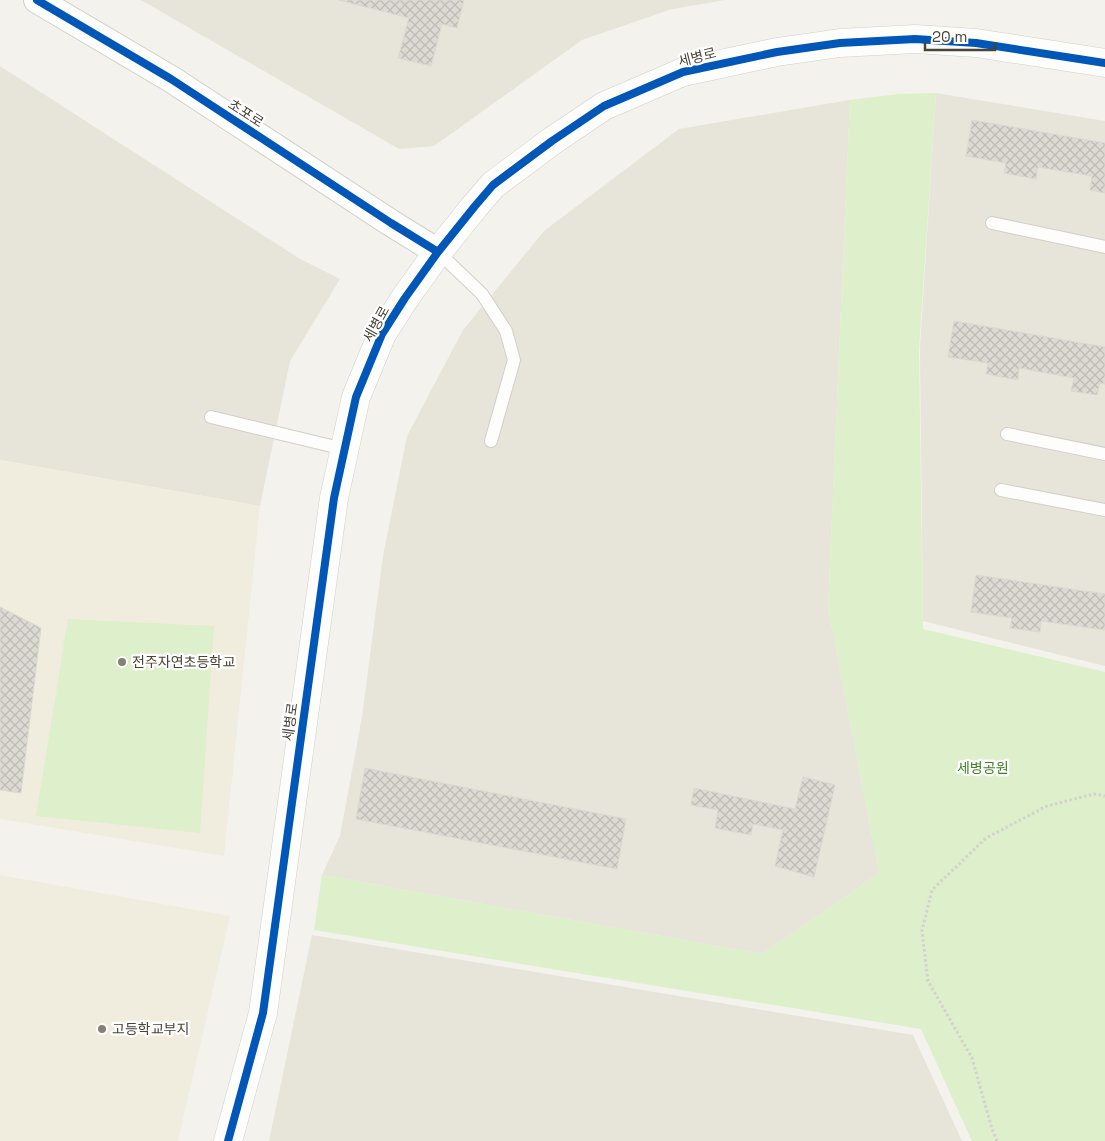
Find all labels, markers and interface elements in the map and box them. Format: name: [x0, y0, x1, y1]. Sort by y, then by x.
scale bar: [925, 20, 995, 52]
text: 20 m: [932, 27, 967, 46]
street label: 세병로: [676, 44, 718, 70]
street label: 초포로: [225, 95, 267, 131]
street label: 세병로: [359, 303, 393, 345]
place label: 전주자연초등학교: [132, 653, 235, 671]
marker: 전주자연초등학교: [116, 656, 128, 668]
street label: 세병로: [278, 701, 302, 742]
park label: 세병공원: [957, 759, 1009, 777]
place label: 고등학교부지: [112, 1020, 189, 1038]
marker: 고등학교부지: [96, 1023, 108, 1035]

